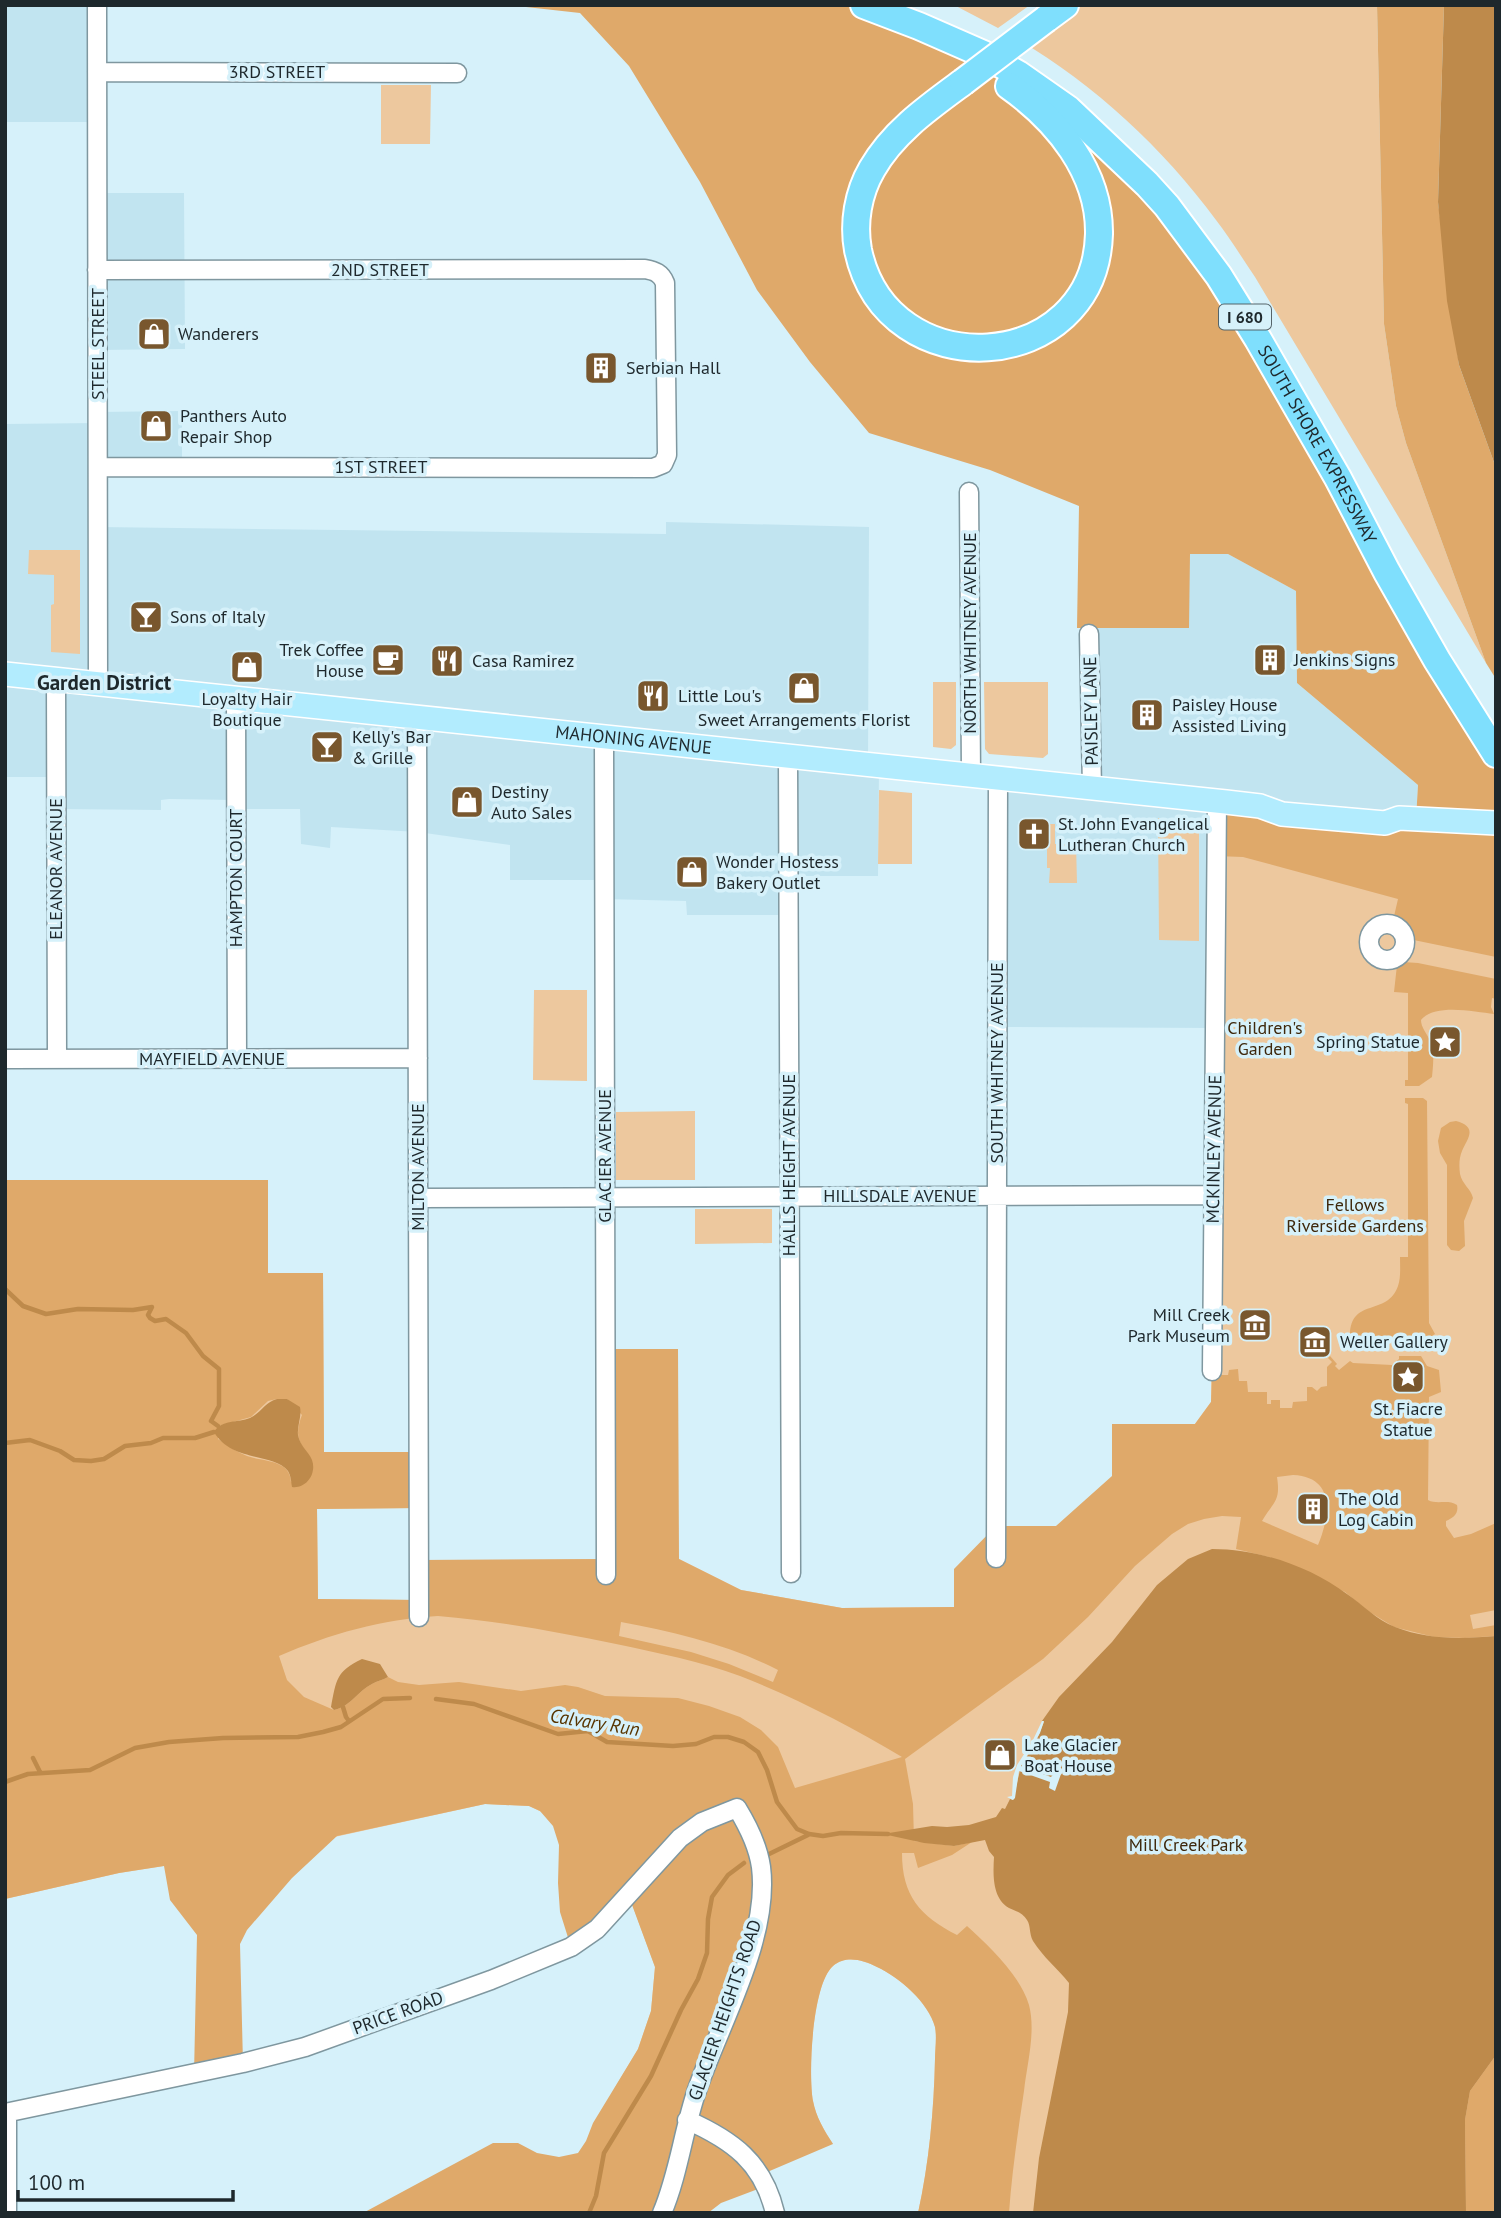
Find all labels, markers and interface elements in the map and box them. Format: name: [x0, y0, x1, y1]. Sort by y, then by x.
street label: 3RD STREET: [229, 60, 325, 83]
street label: 2ND STREET: [331, 258, 429, 281]
street label: STEEL STREET: [86, 288, 109, 400]
road number: I 680: [1219, 304, 1271, 330]
shop icon: Wanderers: [135, 315, 173, 353]
place label: Wanderers: [178, 322, 259, 345]
street label: SOUTH SHORE EXPRESSWAY: [1253, 341, 1382, 547]
building icon: Serbian Hall: [582, 349, 620, 387]
place label: Serbian Hall: [626, 356, 721, 379]
place label: Panthers Auto Repair Shop: [180, 404, 287, 448]
shop icon: Panthers Auto Repair Shop: [137, 407, 175, 445]
street label: 1ST STREET: [335, 455, 428, 478]
street label: NORTH WHITNEY AVENUE: [958, 532, 981, 734]
bar icon: Sons of Italy: [127, 598, 165, 636]
place label: Sons of Italy: [170, 605, 266, 628]
place label: Trek Coffee House: [279, 638, 364, 682]
cafe icon: Trek Coffee House: [369, 641, 407, 679]
building icon: Jenkins Signs: [1251, 641, 1289, 679]
restaurant icon: Casa Ramirez: [428, 642, 466, 680]
shop icon: Loyalty Hair Boutique: [228, 648, 266, 686]
place label: Jenkins Signs: [1293, 648, 1395, 671]
place label: Casa Ramirez: [472, 649, 574, 672]
street label: PAISLEY LANE: [1078, 656, 1103, 766]
district label: Garden District: [37, 669, 172, 696]
shop icon: Sweet Arrangements Florist: [785, 669, 823, 707]
restaurant icon: Little Lou's: [634, 677, 672, 715]
place label: Little Lou's: [678, 684, 762, 707]
place label: Loyalty Hair Boutique: [202, 687, 292, 731]
place label: Paisley House Assisted Living: [1172, 693, 1287, 737]
building icon: Paisley House Assisted Living: [1128, 696, 1166, 734]
place label: Sweet Arrangements Florist: [698, 708, 910, 731]
street label: MAHONING AVENUE: [554, 720, 713, 759]
place label: Kelly's Bar & Grille: [352, 725, 431, 769]
bar icon: Kelly's Bar & Grille: [308, 728, 346, 766]
place label: Destiny Auto Sales: [491, 780, 572, 824]
shop icon: Destiny Auto Sales: [448, 783, 486, 821]
street label: ELEANOR AVENUE: [44, 798, 67, 940]
street label: HAMPTON COURT: [224, 809, 247, 947]
place label: St. John Evangelical Lutheran Church: [1058, 812, 1210, 856]
church icon: St. John Evangelical Lutheran Church: [1015, 815, 1053, 853]
place label: Wonder Hostess Bakery Outlet: [716, 850, 839, 894]
shop icon: Wonder Hostess Bakery Outlet: [673, 853, 711, 891]
street label: SOUTH WHITNEY AVENUE: [985, 962, 1008, 1164]
park label: Children's Garden: [1227, 1016, 1303, 1060]
place icon: Spring Statue: [1426, 1023, 1464, 1061]
place label: Spring Statue: [1316, 1030, 1420, 1053]
street label: MAYFIELD AVENUE: [139, 1047, 285, 1070]
street label: HALLS HEIGHT AVENUE: [777, 1074, 800, 1256]
street label: MCKINLEY AVENUE: [1201, 1074, 1226, 1224]
street label: GLACIER AVENUE: [593, 1089, 616, 1223]
street label: MILTON AVENUE: [406, 1103, 429, 1231]
street label: HILLSDALE AVENUE: [823, 1184, 977, 1207]
park label: Fellows Riverside Gardens: [1286, 1193, 1424, 1237]
place label: Mill Creek Park Museum: [1128, 1303, 1230, 1347]
museum icon: Mill Creek Park Museum: [1236, 1306, 1274, 1344]
museum icon: Weller Gallery: [1296, 1323, 1334, 1361]
place label: Weller Gallery: [1340, 1330, 1449, 1353]
place icon: St. Fiacre Statue: [1389, 1358, 1427, 1396]
place label: St. Fiacre Statue: [1373, 1397, 1443, 1441]
place label: The Old Log Cabin: [1338, 1487, 1414, 1531]
building icon: The Old Log Cabin: [1294, 1490, 1332, 1528]
water label: Calvary Run: [548, 1703, 642, 1741]
place label: Lake Glacier Boat House: [1024, 1733, 1118, 1777]
shop icon: Lake Glacier Boat House: [981, 1736, 1019, 1774]
park label: Mill Creek Park: [1129, 1833, 1244, 1856]
street label: GLACIER HEIGHTS ROAD: [683, 1916, 766, 2103]
street label: PRICE ROAD: [349, 1986, 446, 2040]
scale bar: [18, 2158, 233, 2202]
text: 100 m: [28, 2169, 85, 2196]

